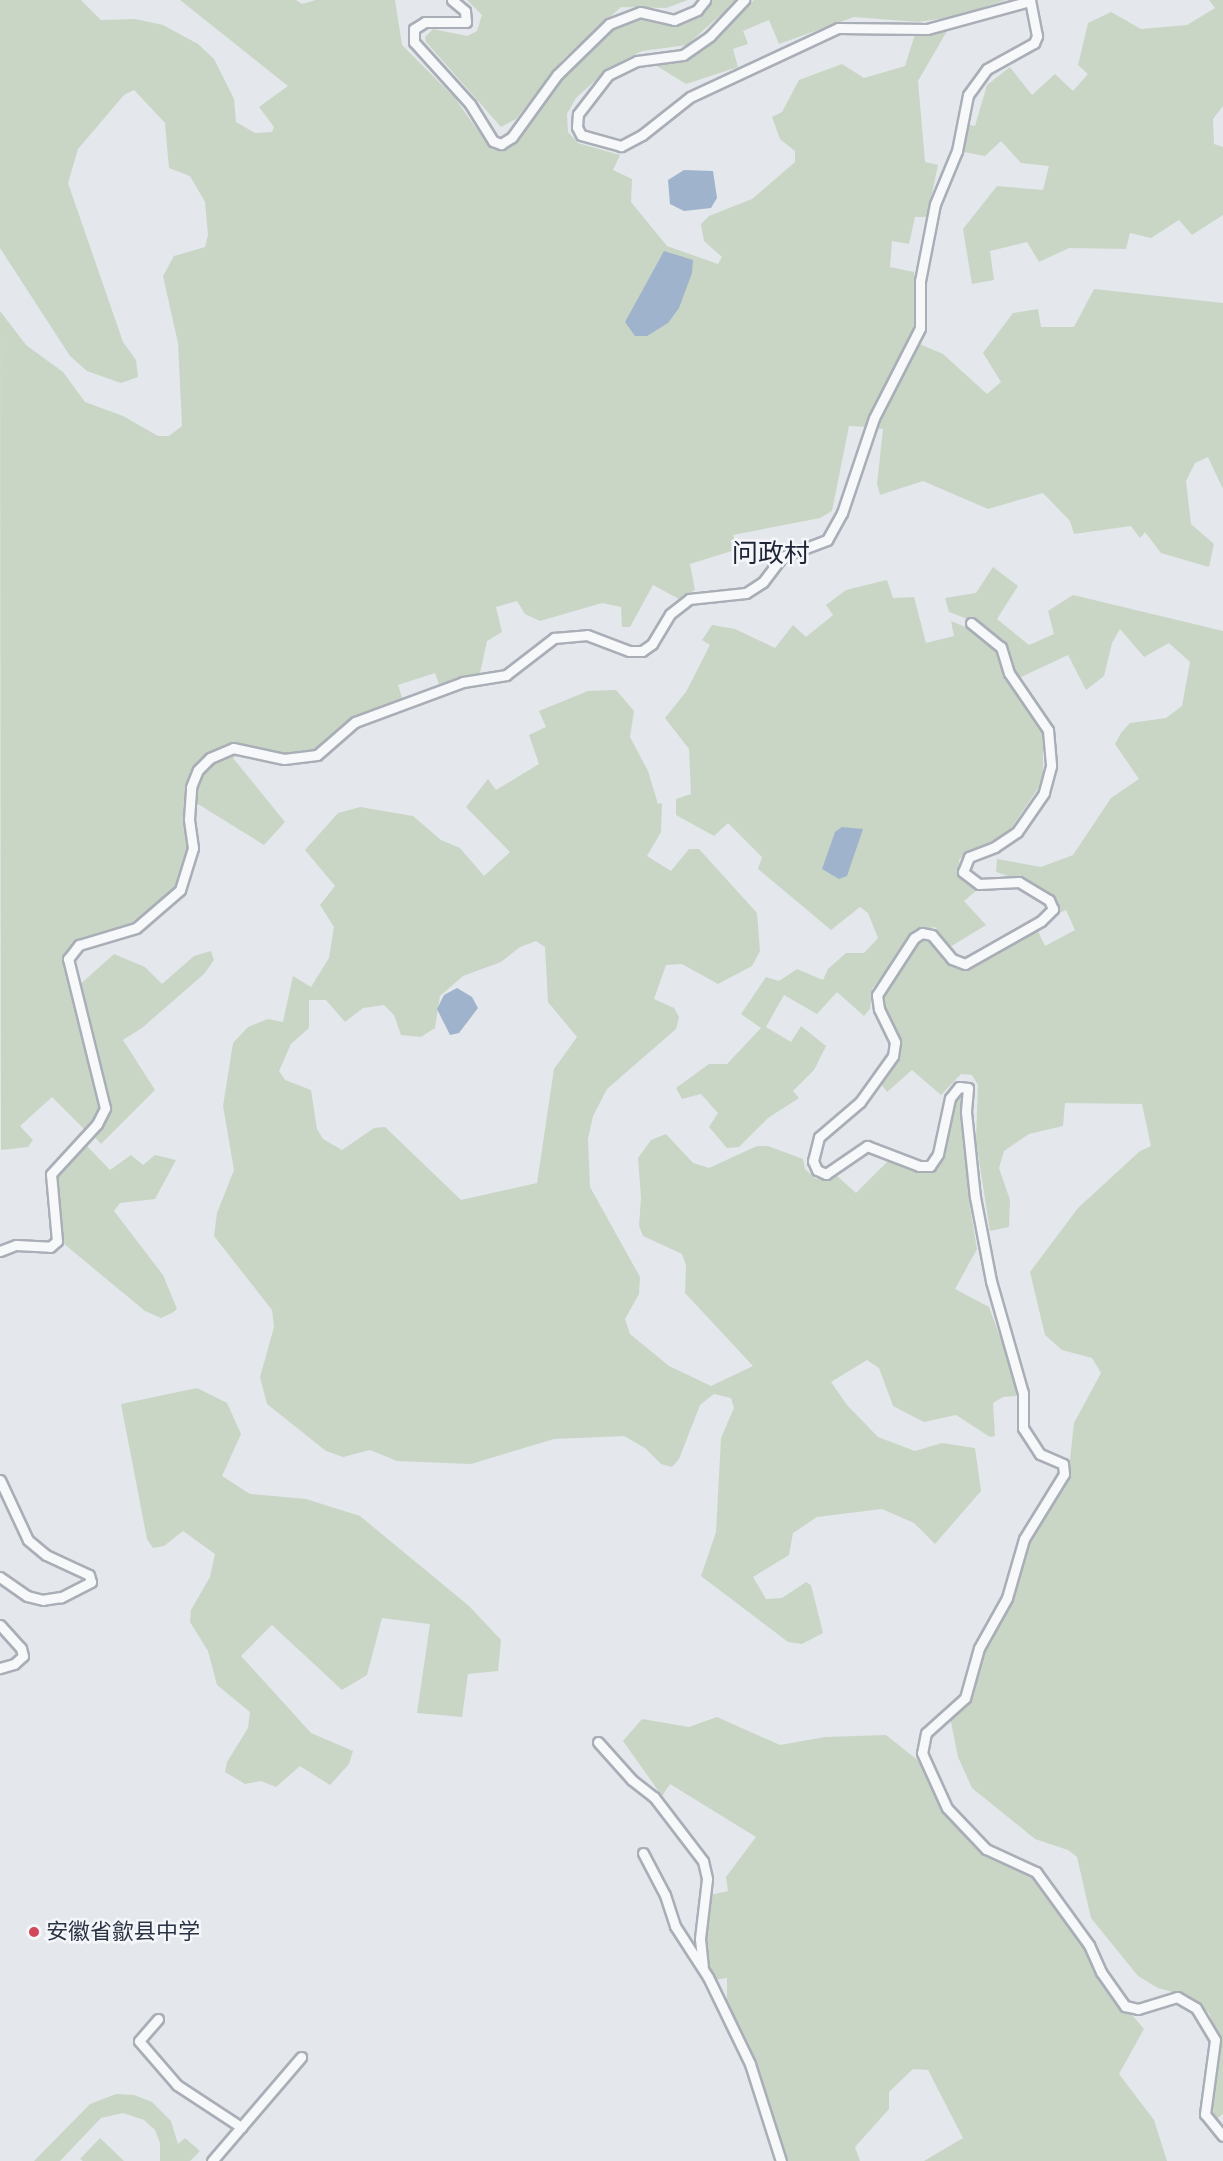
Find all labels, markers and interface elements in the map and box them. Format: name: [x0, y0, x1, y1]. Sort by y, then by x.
district label: 问政村: [732, 538, 810, 570]
place label: 安徽省歙县中学: [46, 1919, 200, 1945]
marker: 安徽省歙县中学: [27, 1925, 41, 1939]

